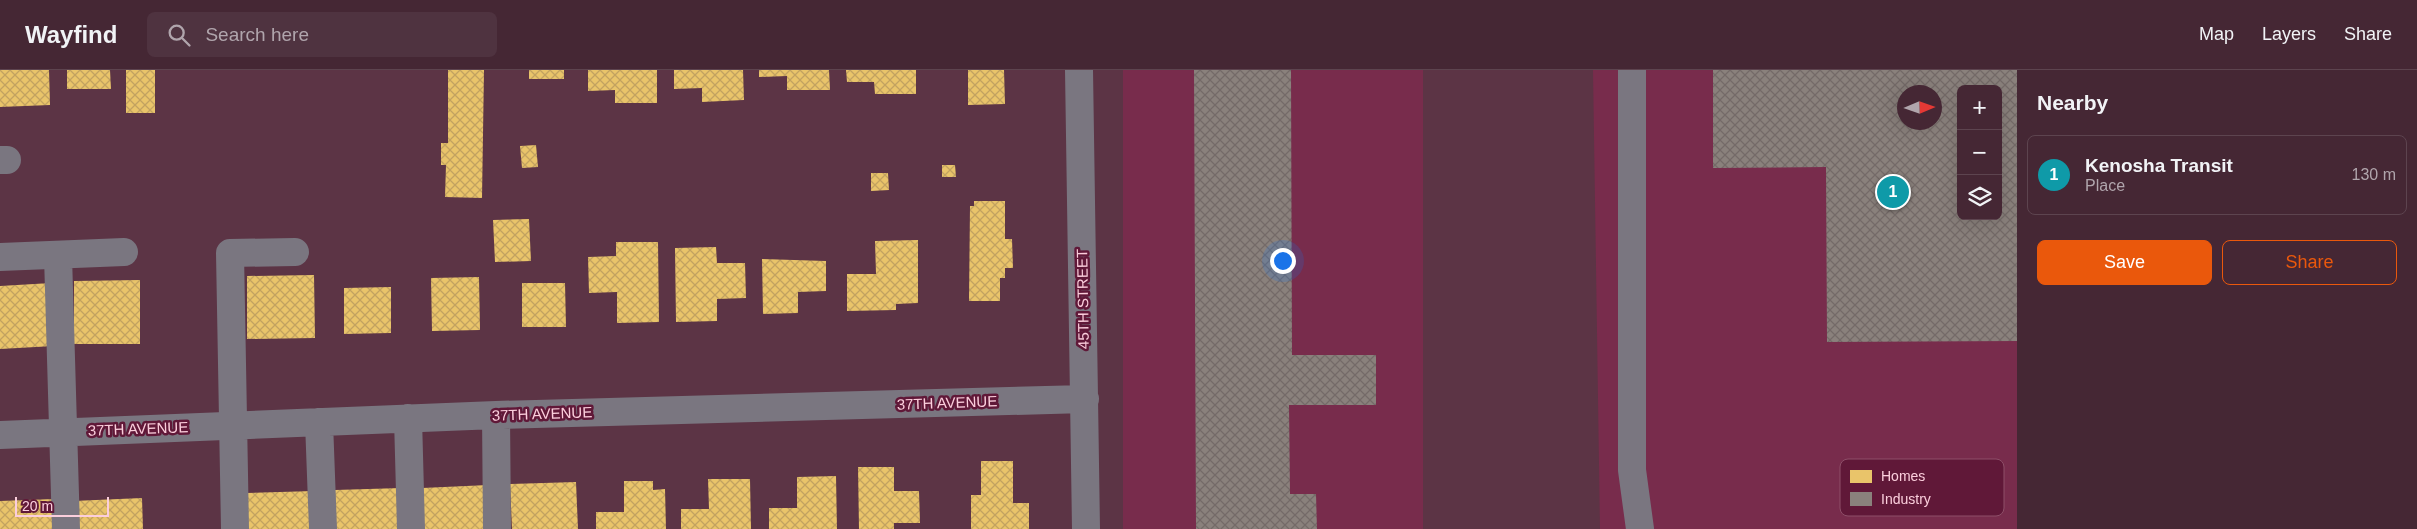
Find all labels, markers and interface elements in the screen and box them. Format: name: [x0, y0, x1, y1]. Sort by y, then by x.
search box: [147, 12, 497, 57]
text: Wayfind: [25, 21, 117, 48]
icon: search: [165, 21, 193, 49]
text: Search here: [205, 24, 309, 45]
text: Map: [2199, 24, 2234, 44]
text: Layers: [2262, 24, 2316, 44]
text: Share: [2344, 24, 2392, 44]
north arrow: [1897, 85, 1942, 130]
map controls: [1957, 85, 2002, 220]
button: +: [1957, 85, 2002, 130]
text: Nearby: [2037, 91, 2108, 114]
button: −: [1957, 130, 2002, 175]
text: Kenosha Transit: [2085, 155, 2233, 176]
text: 1: [2050, 166, 2058, 183]
text: 130 m: [2352, 166, 2396, 183]
pin: 1: [1877, 173, 1909, 211]
button: layers: [1957, 175, 2002, 220]
text: Place: [2085, 177, 2125, 194]
button: Save: [2037, 240, 2212, 285]
button: Share: [2222, 240, 2397, 285]
your location: [1270, 248, 1296, 274]
street label: 45TH STREET: [1073, 249, 1092, 349]
street label: 37TH AVENUE: [896, 392, 998, 413]
street label: 37TH AVENUE: [491, 403, 593, 424]
street label: 37TH AVENUE: [87, 418, 189, 439]
legend: [1840, 459, 2004, 516]
text: Homes: [1881, 468, 1925, 484]
text: Industry: [1881, 491, 1931, 507]
scale bar: [15, 494, 109, 517]
text: 20 m: [22, 498, 53, 514]

